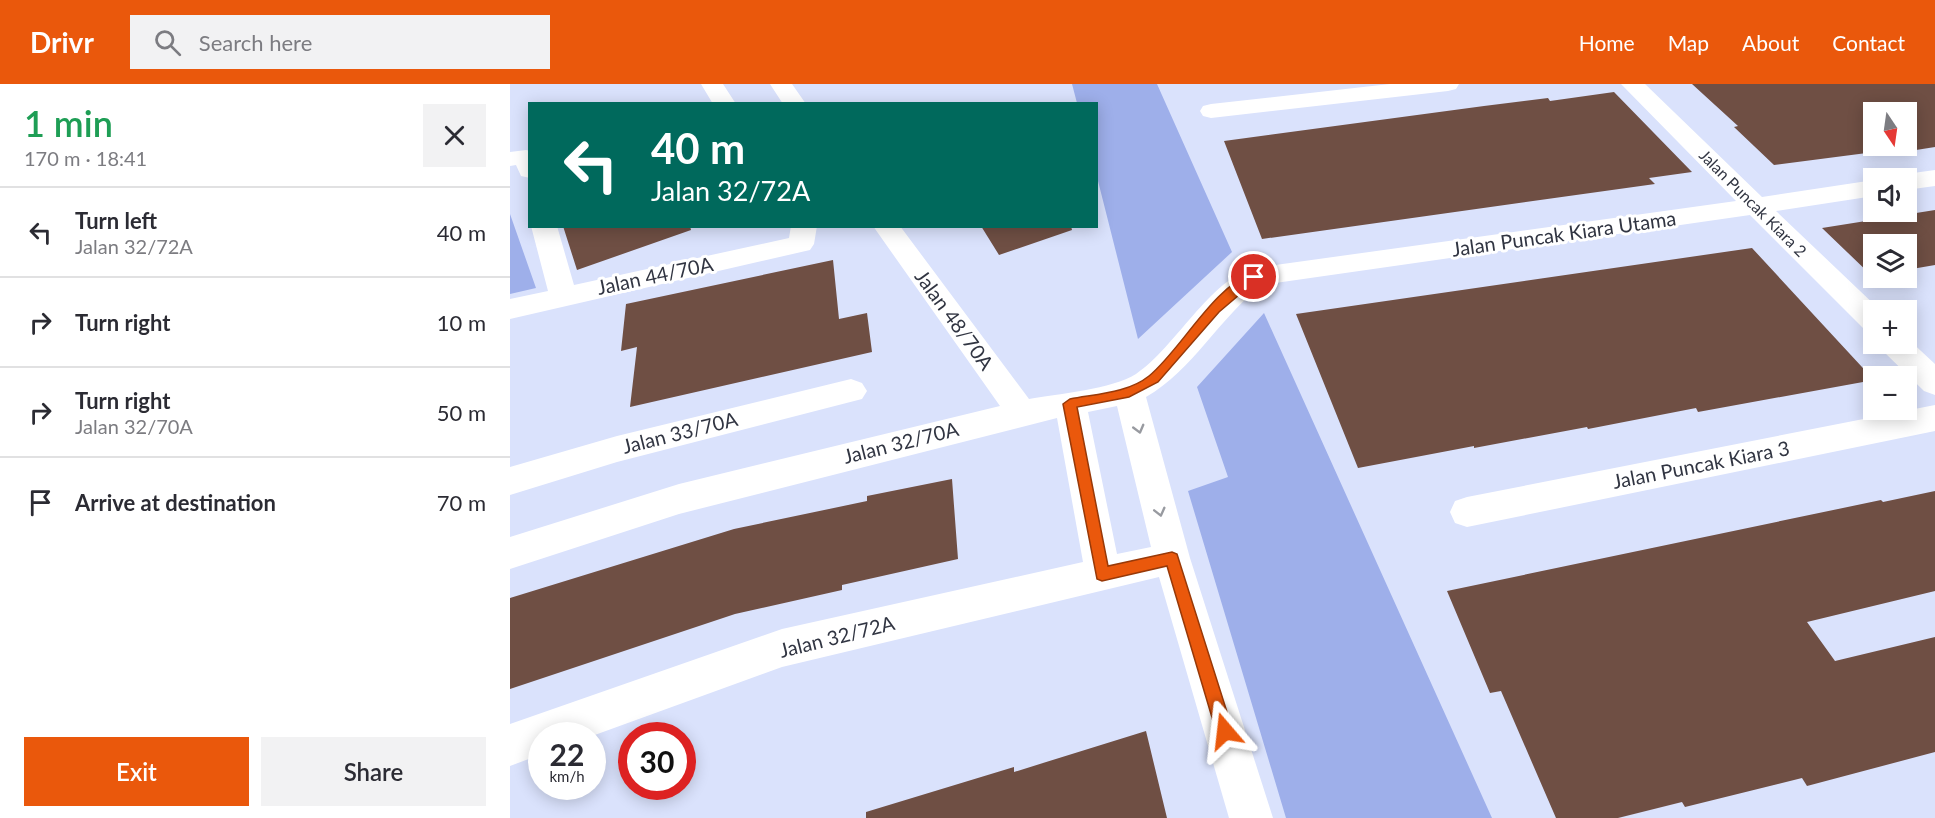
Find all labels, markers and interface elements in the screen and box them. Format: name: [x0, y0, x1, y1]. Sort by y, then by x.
search box: [130, 15, 550, 69]
text: Drivr: [30, 25, 94, 59]
icon: search: [151, 26, 184, 59]
text: Search here: [199, 29, 312, 56]
text: Home: [1579, 30, 1635, 55]
text: Map: [1668, 30, 1709, 55]
text: About: [1742, 30, 1799, 55]
text: Contact: [1832, 30, 1905, 55]
text: 1 min: [24, 101, 113, 145]
north arrow: [1863, 102, 1917, 156]
map controls: [1863, 102, 1917, 420]
button: close: [423, 104, 486, 167]
text: 40 m: [651, 123, 745, 173]
icon: left: [552, 126, 630, 204]
street label: Jalan Puncak Kiara 2: [1696, 145, 1811, 260]
text: 170 m · 18:41: [24, 146, 147, 170]
button: sound: [1863, 168, 1917, 222]
text: Jalan 32/72A: [651, 174, 810, 207]
street label: Jalan Puncak Kiara Utama: [1450, 205, 1677, 261]
text: Turn left: [75, 207, 157, 234]
icon: left: [24, 216, 57, 249]
text: 40 m: [437, 219, 486, 246]
text: Jalan 32/72A: [75, 234, 193, 258]
button: layers: [1863, 234, 1917, 288]
street label: Jalan 44/70A: [595, 251, 715, 299]
pin: [1228, 251, 1279, 302]
icon: arrive: [1237, 260, 1270, 293]
street label: Jalan 48/70A: [910, 265, 999, 375]
button: +: [1863, 300, 1917, 354]
icon: right: [24, 306, 57, 339]
text: Turn right: [75, 309, 170, 336]
text: 10 m: [437, 309, 486, 336]
button: −: [1863, 366, 1917, 420]
text: Turn right: [75, 387, 170, 414]
icon: right: [24, 396, 57, 429]
text: 50 m: [437, 399, 486, 426]
street label: Jalan 33/70A: [620, 406, 740, 458]
text: Jalan 32/70A: [75, 414, 193, 438]
street label: Jalan 32/70A: [841, 416, 961, 468]
one-way arrow: [1131, 424, 1144, 434]
street label: Jalan Puncak Kiara 3: [1610, 435, 1791, 493]
icon: arrive: [24, 486, 57, 519]
text: Arrive at destination: [75, 489, 276, 516]
text: 70 m: [437, 489, 486, 516]
one-way arrow: [1153, 507, 1166, 517]
street label: Jalan 32/72A: [777, 610, 897, 662]
position arrow: [1193, 699, 1257, 763]
speed limit sign: 30: [618, 722, 696, 800]
text: 22: [550, 736, 584, 772]
button: Exit: [24, 737, 249, 806]
button: Share: [261, 737, 486, 806]
text: km/h: [549, 767, 585, 785]

